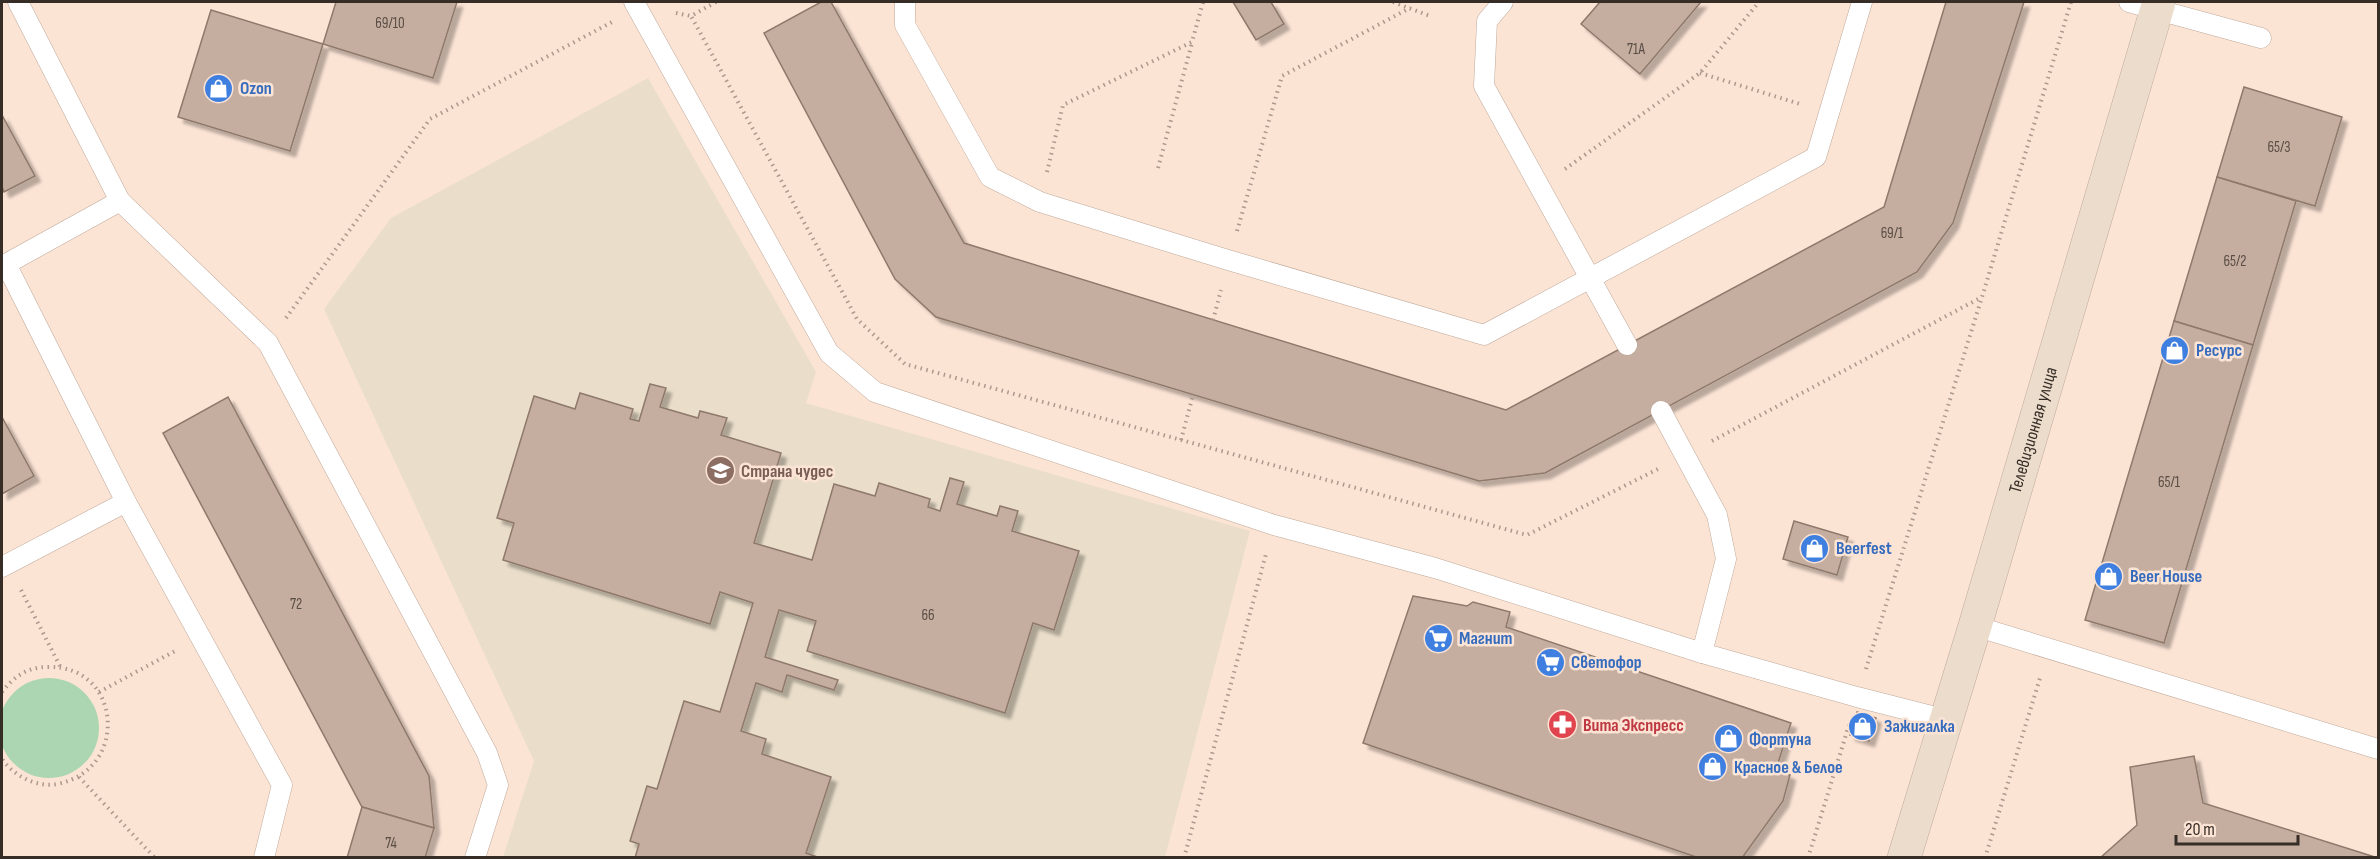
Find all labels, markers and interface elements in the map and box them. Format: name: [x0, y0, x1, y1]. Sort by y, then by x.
house number: 69/10: [375, 14, 405, 33]
house number: 71А: [1627, 40, 1646, 59]
shop icon: Ozon: [203, 72, 235, 104]
place label: Ozon: [240, 78, 272, 99]
house number: 65/3: [2267, 138, 2291, 157]
house number: 69/1: [1881, 224, 1904, 243]
house number: 65/2: [2223, 252, 2247, 271]
shop icon: Ресурс: [2159, 334, 2191, 366]
place label: Ресурс: [2196, 340, 2242, 361]
street label: Телевизионная улица: [2004, 364, 2061, 496]
school or university icon: Страна чудес: [704, 455, 736, 487]
place label: Страна чудес: [741, 461, 833, 482]
house number: 65/1: [2158, 473, 2181, 492]
shop icon: Beerfest: [1799, 532, 1831, 564]
place label: Beerfest: [1836, 538, 1892, 559]
shop icon: Beer House: [2093, 560, 2125, 592]
place label: Beer House: [2130, 566, 2202, 587]
house number: 72: [290, 595, 302, 614]
house number: 66: [921, 606, 935, 625]
supermarket icon: Магнит: [1422, 622, 1454, 654]
place label: Магнит: [1459, 628, 1513, 649]
supermarket icon: Светофор: [1534, 646, 1566, 678]
place label: Светофор: [1571, 652, 1642, 673]
pharmacy icon: Вита Экспресс: [1546, 709, 1578, 741]
shop icon: Зажигалка: [1847, 710, 1879, 742]
place label: Вита Экспресс: [1583, 715, 1684, 736]
place label: Зажигалка: [1884, 716, 1955, 737]
shop icon: Фортуна: [1712, 723, 1744, 755]
place label: Фортуна: [1749, 729, 1811, 750]
shop icon: Красное & Белое: [1697, 751, 1729, 783]
place label: Красное & Белое: [1734, 757, 1843, 778]
scale bar: [2176, 808, 2298, 846]
text: 20 m: [2185, 819, 2215, 840]
house number: 74: [385, 834, 397, 853]

